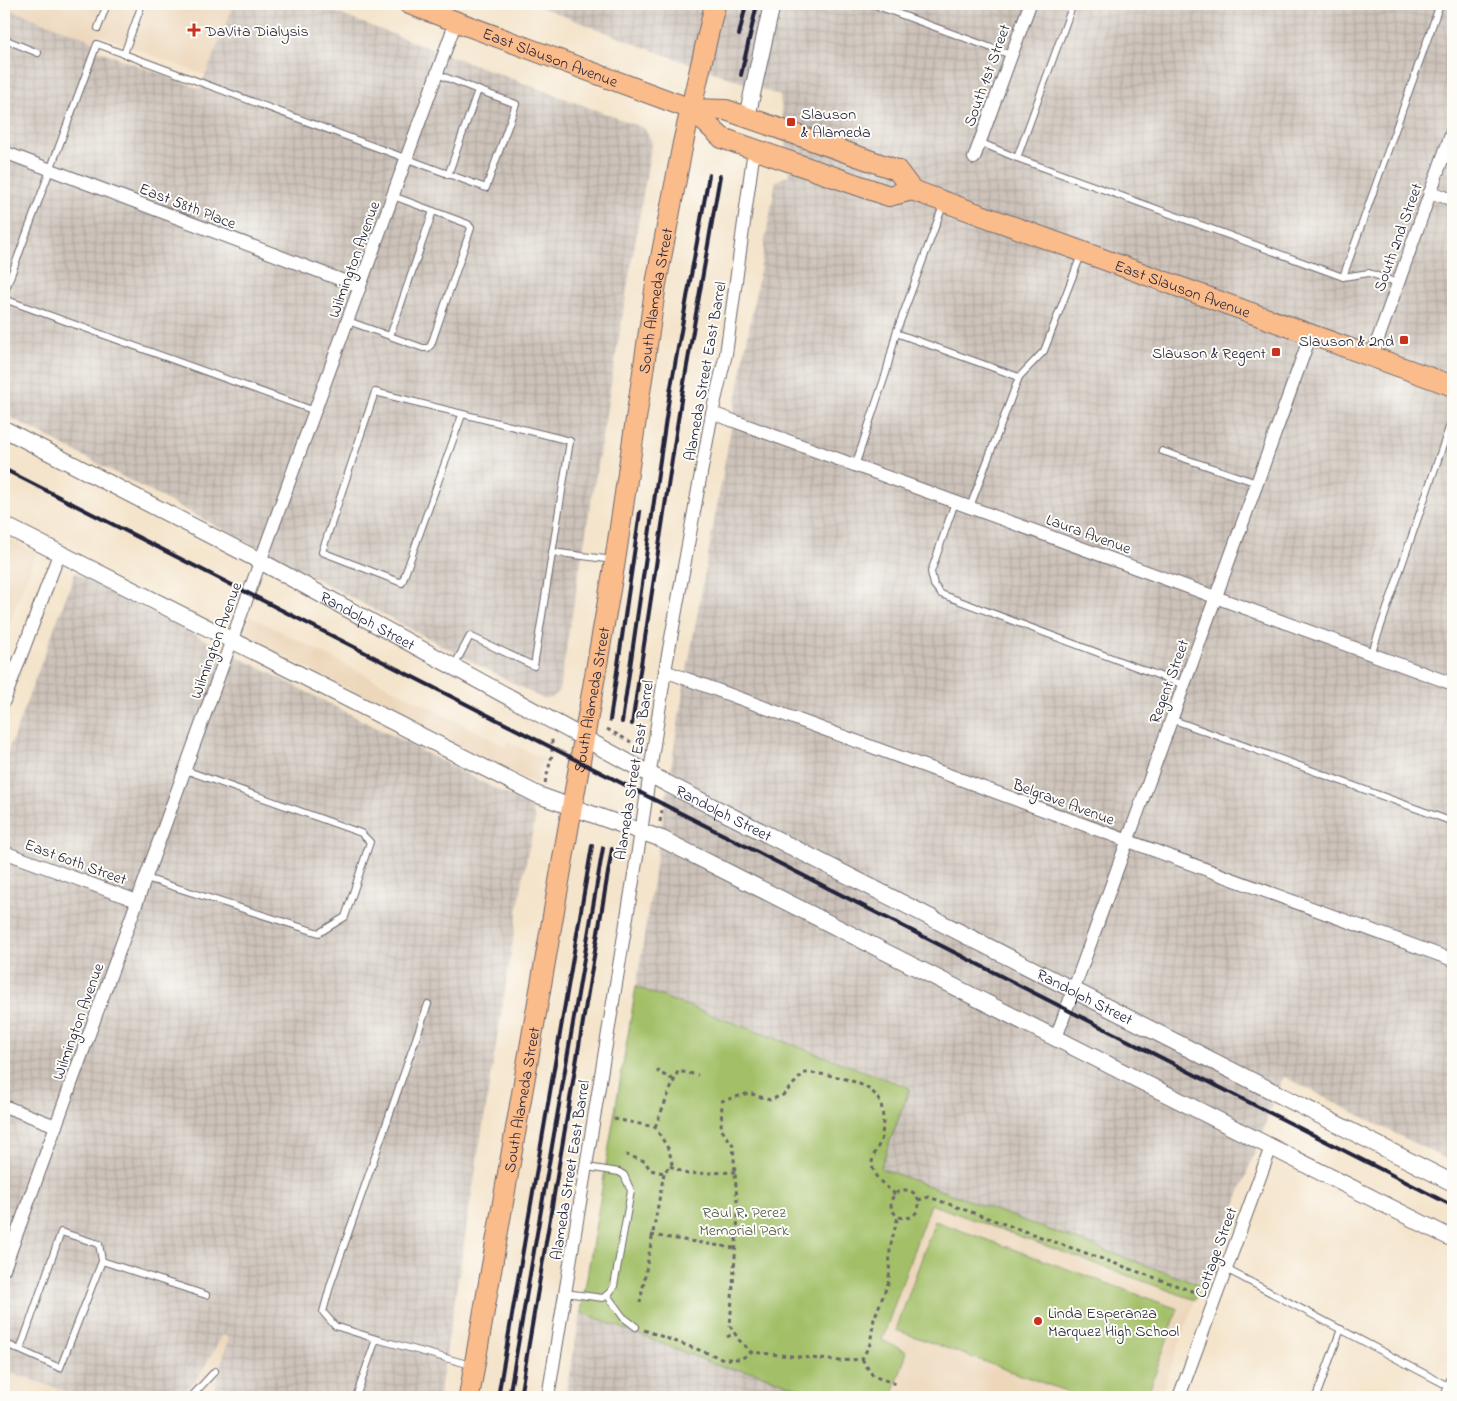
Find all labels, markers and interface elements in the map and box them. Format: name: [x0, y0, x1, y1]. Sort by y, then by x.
place label: DaVita Dialysis: [204, 20, 309, 44]
street label: South 1st Street: [958, 20, 1018, 130]
street label: East Slauson Avenue: [479, 22, 622, 95]
marker: DaVita Dialysis: [187, 23, 201, 37]
place label: Slauson & Alameda: [801, 103, 871, 145]
marker: Slauson & Alameda: [785, 116, 797, 128]
street label: East 58th Place: [135, 177, 240, 237]
street label: South 2nd Street: [1368, 180, 1430, 295]
street label: Wilmington Avenue: [323, 197, 387, 321]
street label: South Alameda Street: [633, 225, 681, 376]
street label: East Slauson Avenue: [1111, 254, 1254, 326]
street label: Alameda Street East Barrel: [678, 279, 734, 463]
place label: Slauson & 2nd: [1299, 330, 1394, 354]
marker: Slauson & 2nd: [1398, 334, 1410, 346]
place label: Slauson & Regent: [1152, 342, 1267, 366]
marker: Slauson & Regent: [1270, 346, 1282, 358]
street label: Laura Avenue: [1042, 508, 1135, 562]
street label: Wilmington Avenue: [185, 578, 249, 702]
street label: Randolph Street: [315, 586, 419, 658]
street label: South Alameda Street: [568, 625, 617, 775]
street label: Regent Street: [1144, 636, 1196, 727]
street label: Alameda Street East Barrel: [609, 678, 661, 862]
street label: Belgrave Avenue: [1008, 773, 1119, 833]
street label: Randolph Street: [671, 780, 776, 849]
street label: East 60th Street: [21, 833, 130, 893]
street label: Wilmington Avenue: [47, 959, 111, 1083]
street label: Randolph Street: [1032, 963, 1137, 1033]
street label: South Alameda Street: [498, 1025, 548, 1175]
street label: Alameda Street East Barrel: [545, 1078, 597, 1262]
park label: Raul R. Perez Memorial Park: [699, 1201, 790, 1243]
street label: Cottage Street: [1189, 1203, 1245, 1302]
place label: Linda Esperanza Marquez High School: [1048, 1302, 1179, 1344]
marker: Linda Esperanza Marquez High School: [1032, 1315, 1044, 1327]

